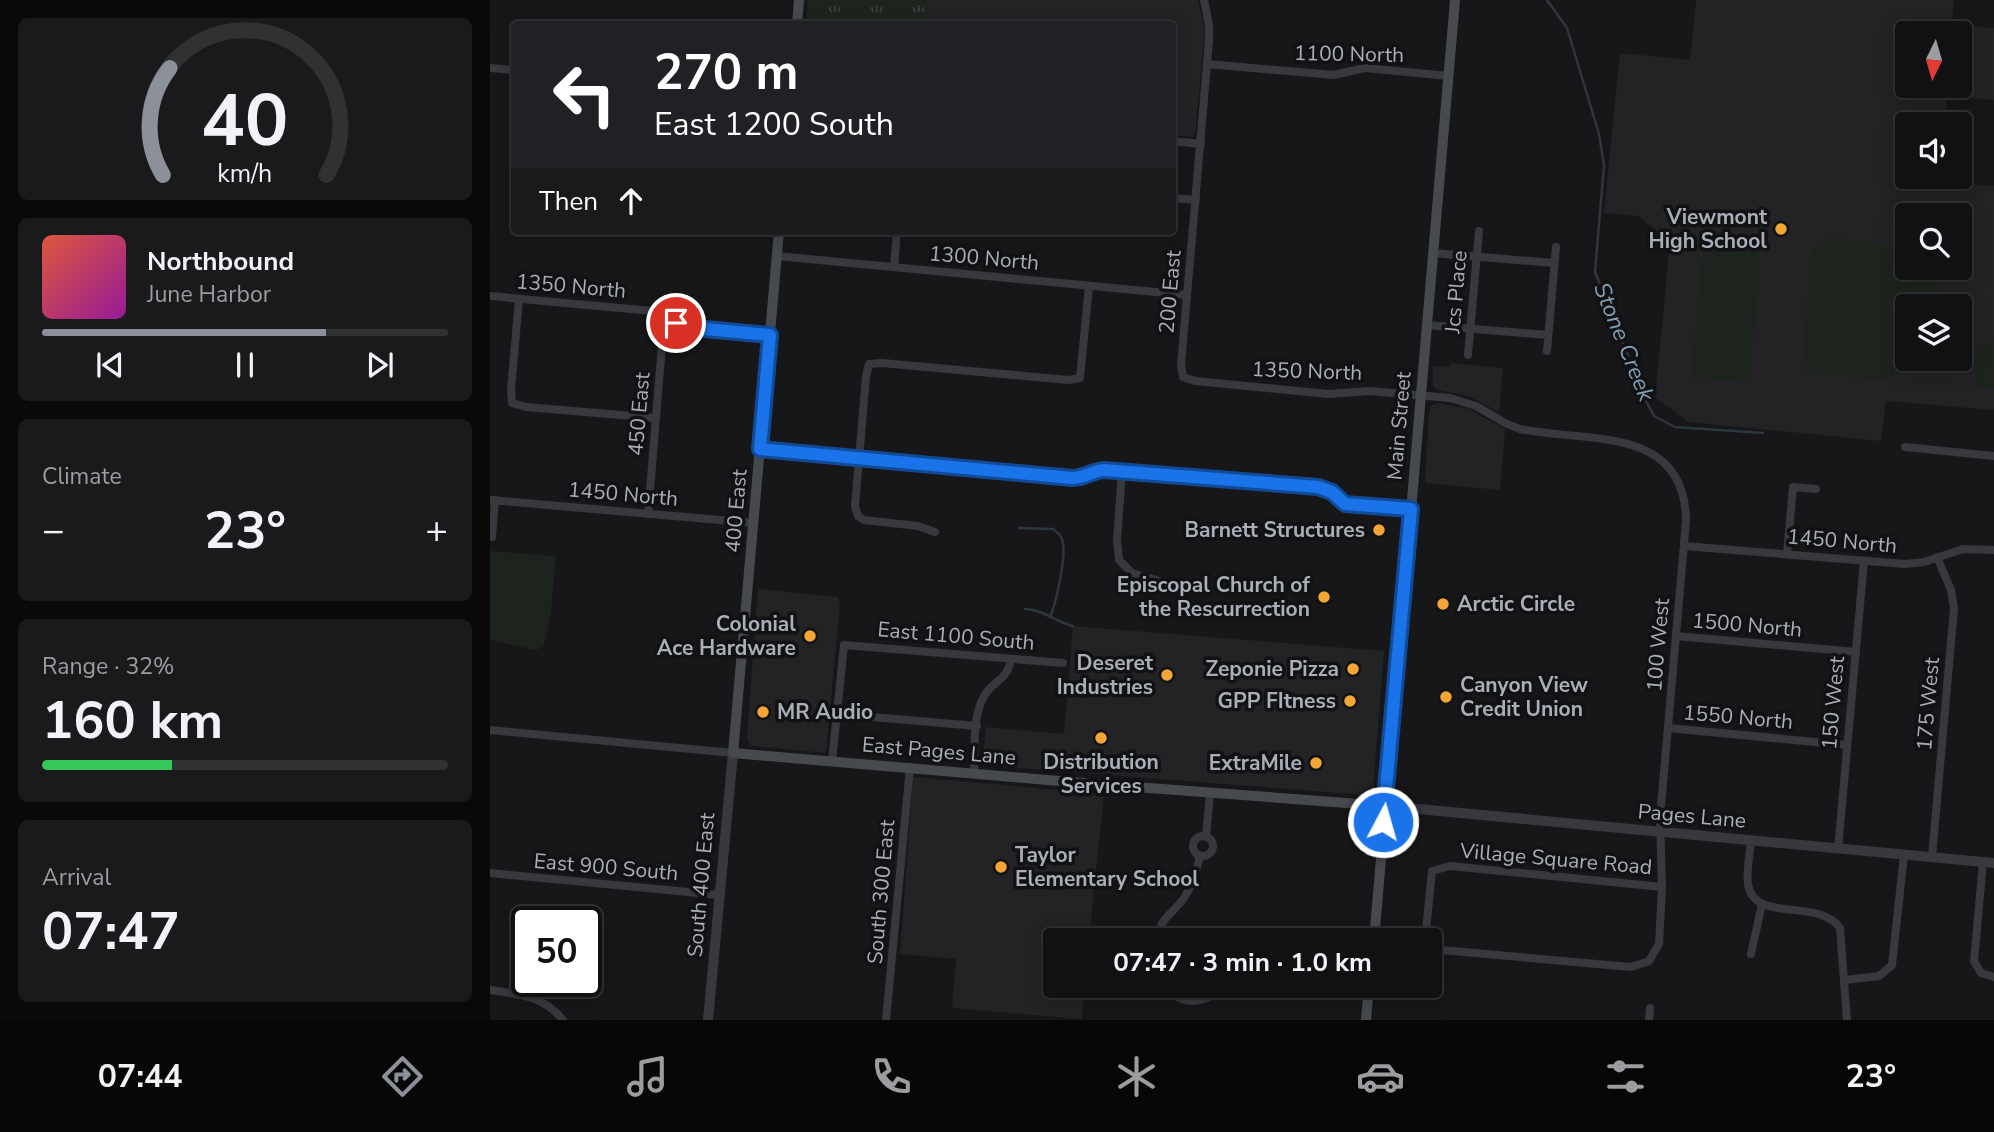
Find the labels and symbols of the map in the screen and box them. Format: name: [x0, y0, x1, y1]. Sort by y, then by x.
north arrow: [1895, 21, 1972, 98]
street label: 1100 North: [1294, 39, 1404, 69]
place label: Viewmont High School: [1648, 203, 1768, 255]
marker: Viewmont High School: [1773, 221, 1789, 237]
street label: 1300 North: [928, 239, 1040, 277]
street label: 200 East: [1152, 248, 1188, 335]
street label: Jcs Place: [1438, 249, 1474, 336]
street label: 1350 North: [515, 267, 627, 305]
water label: Stone Creek: [1586, 278, 1662, 406]
pin: [646, 293, 706, 353]
street label: 1350 North: [1251, 355, 1363, 387]
street label: 450 East: [621, 370, 657, 457]
street label: Main Street: [1380, 370, 1418, 481]
street label: 400 East: [718, 467, 754, 554]
street label: 1450 North: [567, 475, 679, 513]
place label: Barnett Structures: [1185, 516, 1365, 544]
marker: Barnett Structures: [1371, 522, 1387, 538]
street label: 1450 North: [1786, 522, 1898, 560]
place label: Episcopal Church of the Rescurrection: [1117, 571, 1310, 623]
marker: Episcopal Church of the Rescurrection: [1316, 589, 1332, 605]
place label: Arctic Circle: [1457, 590, 1575, 618]
marker: Arctic Circle: [1435, 596, 1451, 612]
street label: 100 West: [1640, 597, 1676, 693]
street label: 1500 North: [1691, 606, 1803, 644]
place label: Colonial Ace Hardware: [657, 610, 796, 662]
street label: East 1100 South: [876, 615, 1036, 657]
marker: Colonial Ace Hardware: [802, 628, 818, 644]
place label: Deseret Industries: [1057, 649, 1154, 701]
place label: Zeponie Pizza: [1206, 655, 1339, 683]
street label: 150 West: [1815, 655, 1851, 751]
street label: 175 West: [1910, 656, 1946, 752]
marker: Zeponie Pizza: [1345, 661, 1361, 677]
marker: Deseret Industries: [1159, 667, 1175, 683]
place label: Canyon View Credit Union: [1460, 671, 1588, 723]
place label: GPP FItness: [1218, 687, 1336, 715]
marker: Canyon View Credit Union: [1438, 689, 1454, 705]
marker: GPP FItness: [1342, 693, 1358, 709]
place label: MR Audio: [777, 698, 873, 726]
street label: 1550 North: [1682, 698, 1794, 736]
marker: MR Audio: [755, 704, 771, 720]
street label: East Pages Lane: [861, 730, 1017, 772]
marker: Distribution Services: [1093, 730, 1109, 746]
place label: Distribution Services: [1043, 748, 1159, 800]
place label: ExtraMile: [1209, 749, 1302, 777]
marker: ExtraMile: [1308, 755, 1324, 771]
position arrow: [1346, 785, 1420, 859]
street label: Pages Lane: [1637, 797, 1747, 835]
street label: South 400 East: [681, 811, 721, 958]
street label: South 300 East: [861, 818, 901, 965]
street label: Village Square Road: [1458, 837, 1653, 881]
place label: Taylor Elementary School: [1015, 841, 1199, 893]
street label: East 900 South: [533, 847, 679, 887]
marker: Taylor Elementary School: [993, 859, 1009, 875]
speed limit sign: 50: [511, 906, 602, 997]

